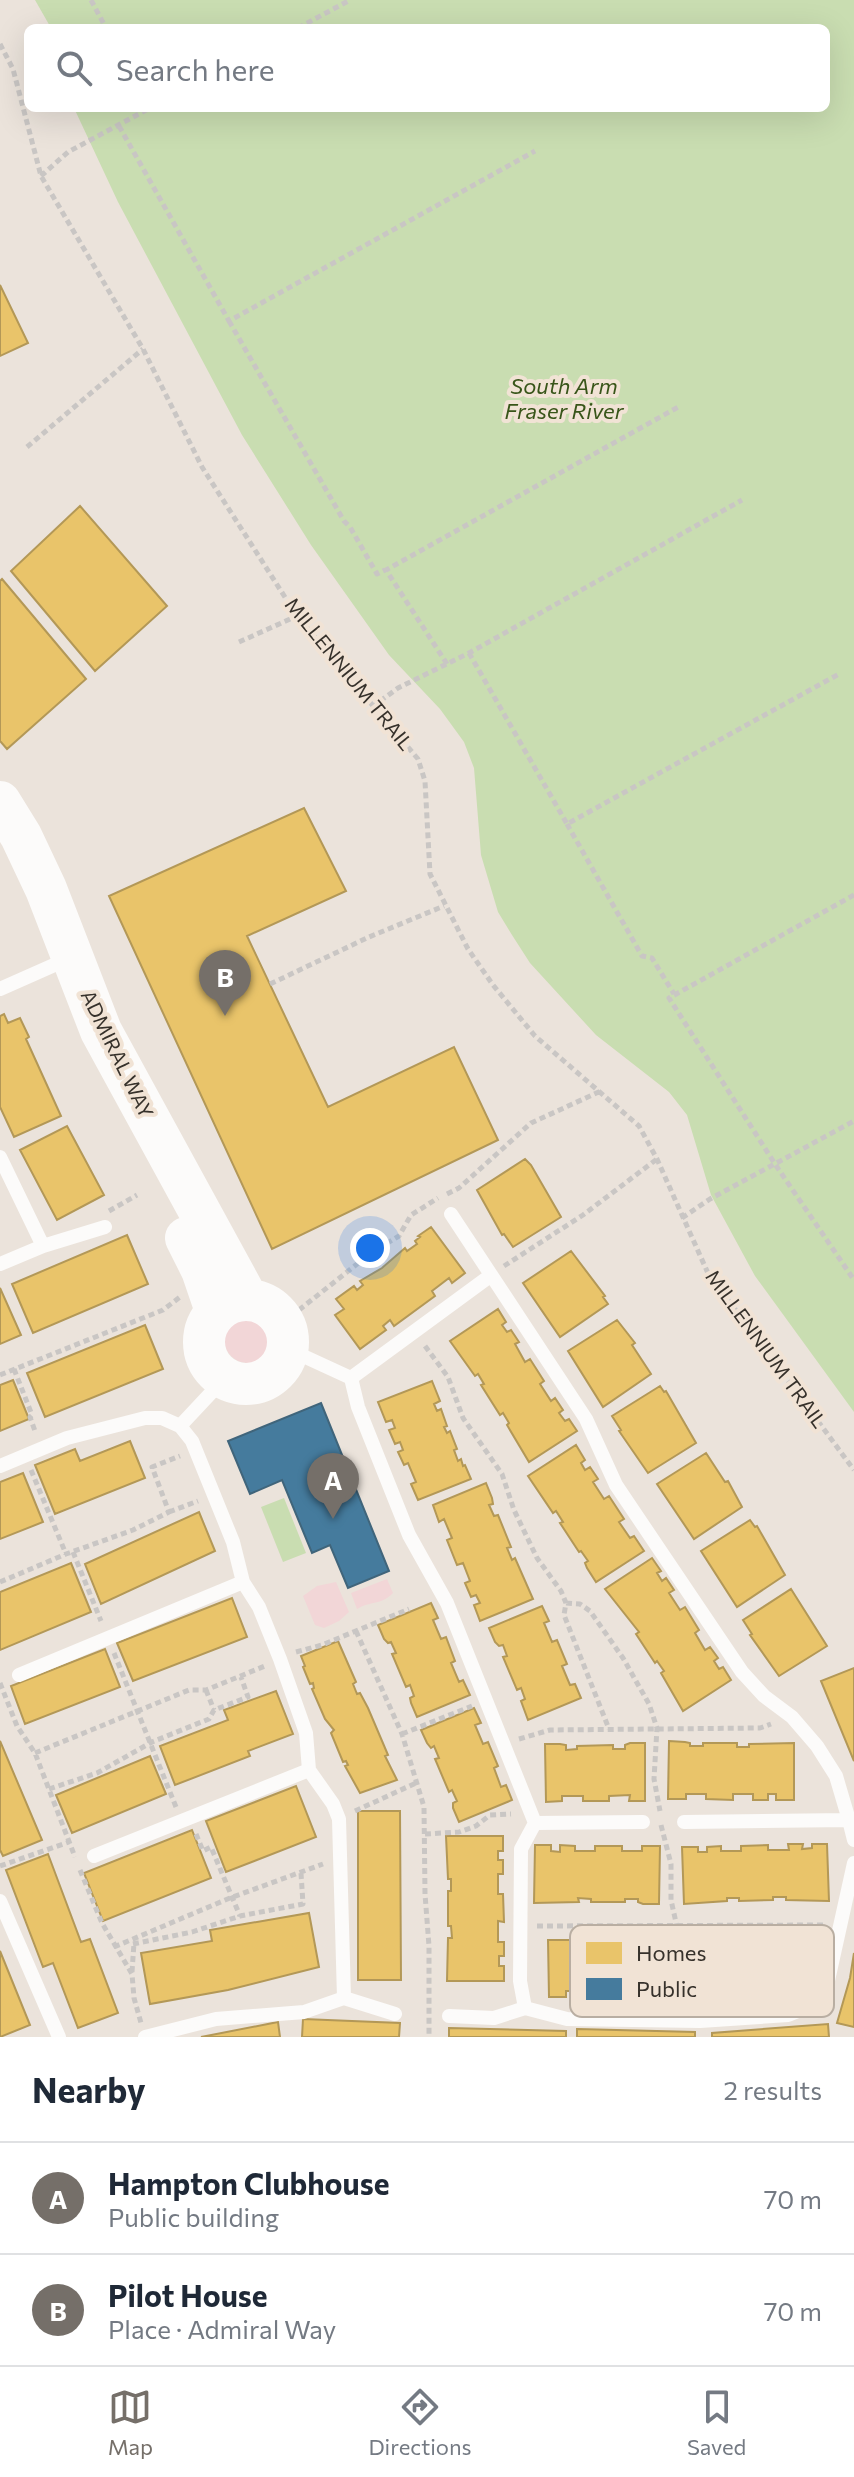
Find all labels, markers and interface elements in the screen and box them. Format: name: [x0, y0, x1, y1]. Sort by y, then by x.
search box: [24, 24, 830, 112]
icon: search: [52, 46, 96, 90]
text: Search here: [116, 50, 275, 87]
water label: South Arm Fraser River: [505, 372, 625, 424]
street label: MILLENNIUM TRAIL: [281, 592, 419, 755]
pin: B: [199, 950, 251, 1016]
street label: ADMIRAL WAY: [77, 986, 159, 1121]
your location: [350, 1228, 390, 1268]
street label: MILLENNIUM TRAIL: [701, 1265, 832, 1432]
pin: A: [307, 1453, 359, 1519]
legend: [570, 1925, 834, 2017]
text: Homes: [636, 1939, 706, 1966]
text: Public: [636, 1975, 697, 2002]
text: Nearby: [32, 2068, 146, 2110]
text: 2 results: [724, 2074, 822, 2105]
text: Hampton Clubhouse: [108, 2164, 389, 2201]
text: A: [49, 2183, 67, 2214]
text: 70 m: [764, 2183, 822, 2214]
text: Public building: [108, 2201, 279, 2232]
text: Pilot House: [108, 2276, 268, 2313]
text: B: [49, 2295, 67, 2326]
text: 70 m: [764, 2295, 822, 2326]
text: Place · Admiral Way: [108, 2313, 336, 2344]
tab: Map: [108, 2385, 153, 2460]
tab: Directions: [368, 2385, 472, 2460]
tab: Saved: [687, 2385, 746, 2460]

